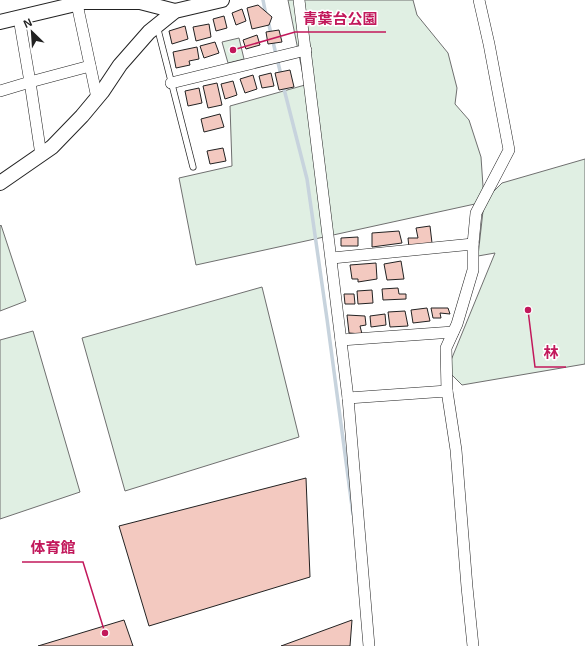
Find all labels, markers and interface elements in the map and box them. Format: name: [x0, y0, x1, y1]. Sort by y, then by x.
callout: 青葉台公園: [295, 5, 386, 32]
text: 青葉台公園: [302, 10, 378, 27]
north arrow: [12, 12, 52, 52]
text: N: [22, 16, 34, 30]
callout: 林: [535, 340, 566, 367]
text: 林: [543, 344, 559, 361]
callout: 体育館: [22, 535, 83, 562]
text: 体育館: [30, 539, 76, 556]

